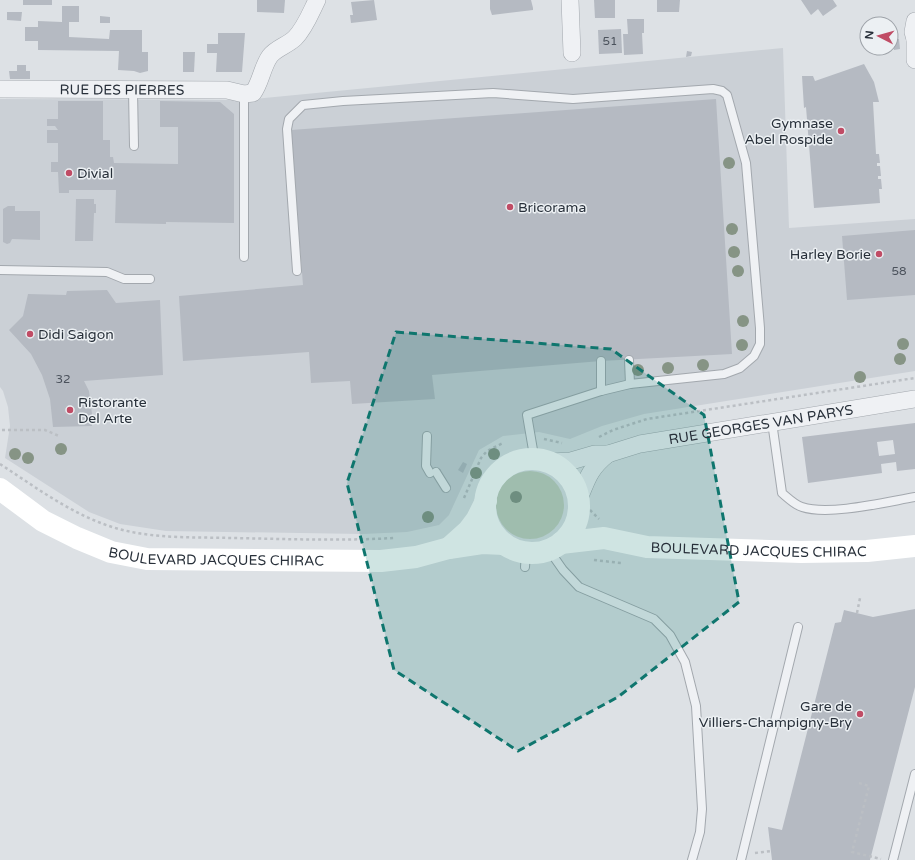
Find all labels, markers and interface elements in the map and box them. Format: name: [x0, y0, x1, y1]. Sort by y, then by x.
north arrow: [859, 16, 899, 56]
text: N: [863, 30, 876, 40]
house number: 51: [602, 34, 618, 48]
street label: RUE DES PIERRES: [60, 81, 185, 98]
place label: Gymnase Abel Rospide: [744, 115, 833, 148]
marker: Gymnase Abel Rospide: [836, 126, 846, 136]
place label: Divial: [77, 165, 113, 182]
marker: Divial: [64, 168, 74, 178]
place label: Bricorama: [518, 199, 586, 216]
marker: Bricorama: [505, 202, 515, 212]
place label: Harley Borie: [790, 246, 871, 263]
marker: Harley Borie: [874, 249, 884, 259]
house number: 58: [891, 264, 907, 278]
place label: Didi Saigon: [38, 326, 114, 343]
marker: Didi Saigon: [25, 329, 35, 339]
house number: 32: [55, 372, 71, 386]
place label: Ristorante Del Arte: [78, 394, 147, 427]
street label: RUE GEORGES VAN PARYS: [667, 401, 855, 448]
marker: Ristorante Del Arte: [65, 405, 75, 415]
street label: BOULEVARD JACQUES CHIRAC: [650, 539, 867, 561]
street label: BOULEVARD JACQUES CHIRAC: [107, 543, 324, 569]
place label: Gare de Villiers-Champigny-Bry: [699, 698, 852, 731]
marker: Gare de Villiers-Champigny-Bry: [855, 709, 865, 719]

